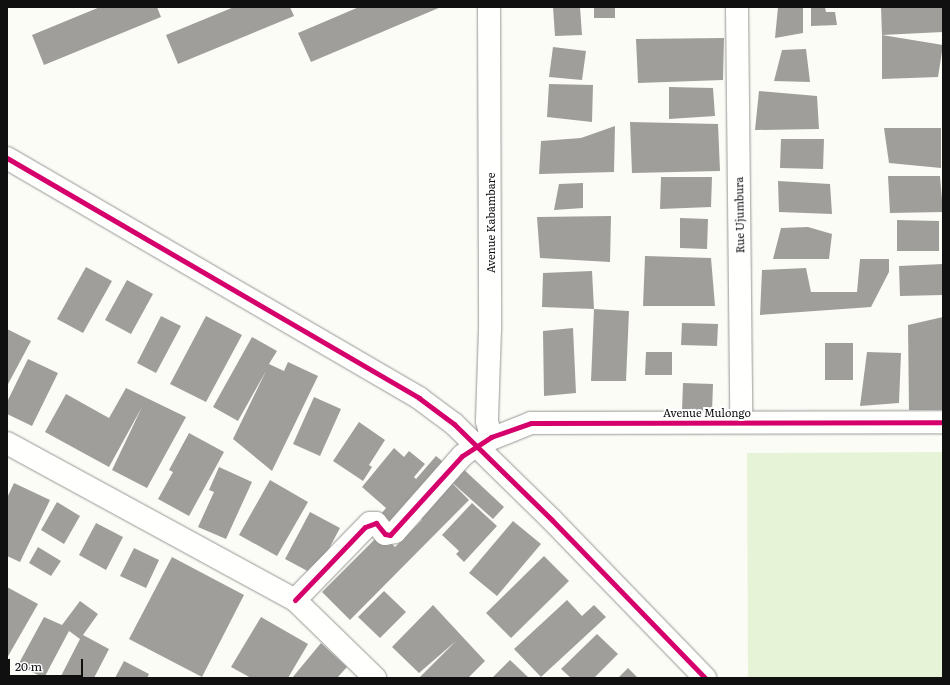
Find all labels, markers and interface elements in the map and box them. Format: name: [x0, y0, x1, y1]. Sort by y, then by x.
street label: Avenue Kabambare: [483, 173, 497, 273]
street label: Rue Ujumbura: [732, 177, 746, 253]
street label: Avenue Mulongo: [663, 405, 751, 419]
scale bar: [10, 651, 85, 677]
text: 20 m: [15, 657, 42, 675]

